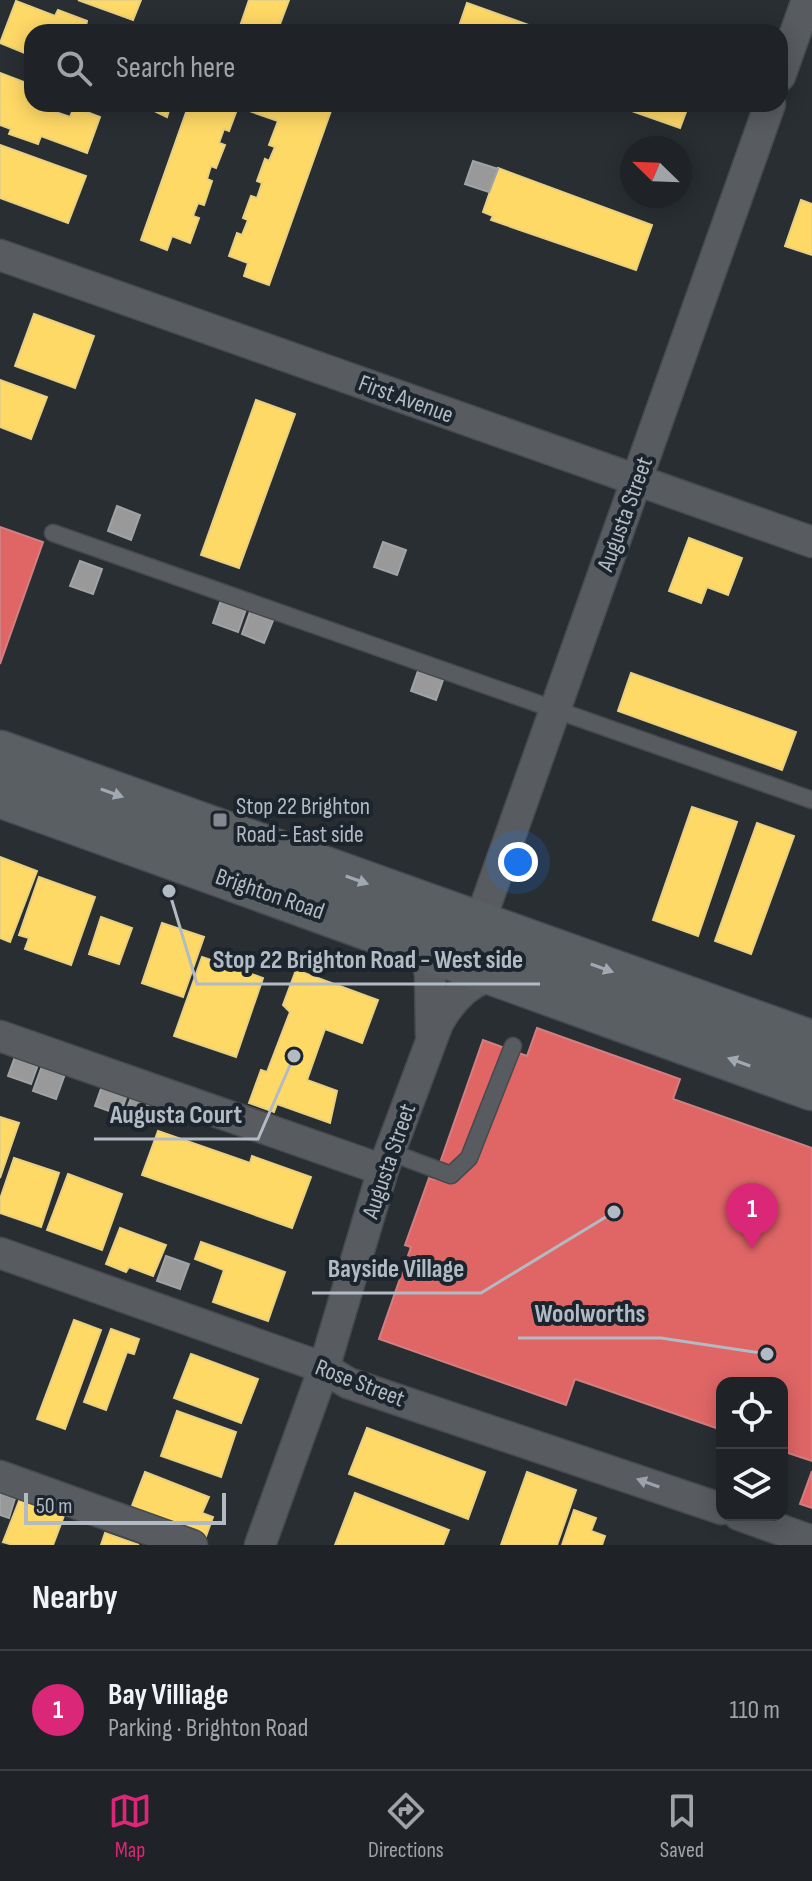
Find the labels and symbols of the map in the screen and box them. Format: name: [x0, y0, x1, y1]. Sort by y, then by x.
north arrow: [620, 136, 692, 208]
street label: First Avenue: [355, 368, 457, 430]
street label: Augusta Street: [591, 453, 659, 576]
one-way arrow: [100, 787, 124, 800]
place label: Stop 22 Brighton Road - East side: [236, 792, 370, 849]
marker: Stop 22 Brighton Road - East side: [211, 811, 229, 829]
your location: [498, 842, 538, 882]
street label: Brighton Road: [212, 862, 328, 926]
one-way arrow: [345, 875, 369, 887]
callout: Stop 22 Brighton Road - West side: [197, 934, 540, 984]
text: Stop 22 Brighton Road - West side: [213, 945, 523, 976]
one-way arrow: [590, 962, 614, 975]
one-way arrow: [727, 1055, 751, 1068]
callout: Augusta Court: [94, 1089, 258, 1139]
text: Augusta Court: [109, 1100, 242, 1131]
street label: Augusta Street: [356, 1100, 422, 1223]
pin: 1: [726, 1183, 778, 1249]
callout: Bayside Village: [312, 1243, 481, 1293]
text: Bayside Village: [328, 1254, 464, 1285]
callout: Woolworths: [518, 1288, 661, 1338]
text: Woolworths: [535, 1299, 645, 1330]
street label: Rose Street: [311, 1353, 409, 1413]
one-way arrow: [636, 1476, 660, 1489]
scale bar: [24, 1489, 226, 1525]

